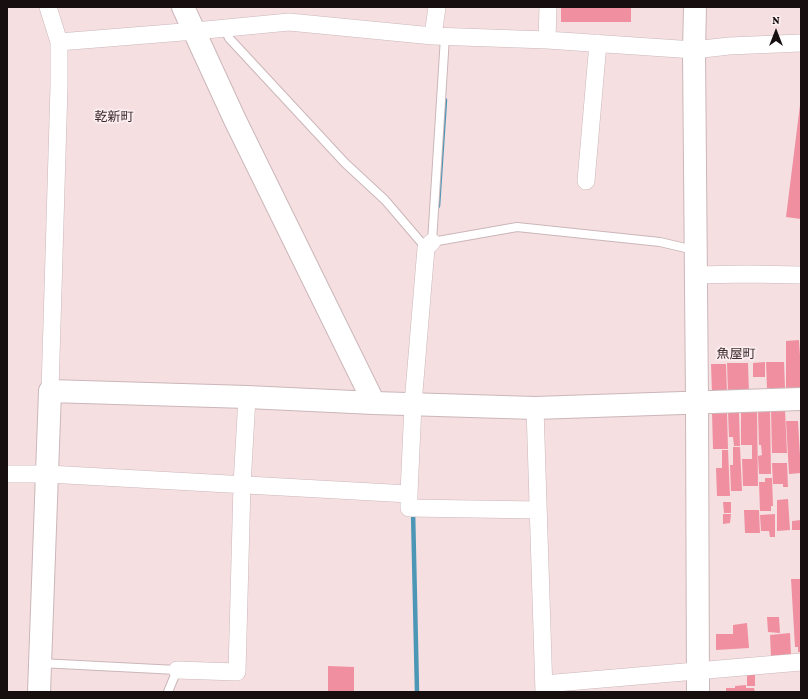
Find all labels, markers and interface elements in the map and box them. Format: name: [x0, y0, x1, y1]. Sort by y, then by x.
north arrow: [756, 12, 796, 52]
text: N: [772, 14, 780, 26]
district label: 乾新町: [95, 109, 133, 125]
district label: 魚屋町: [717, 346, 755, 362]

